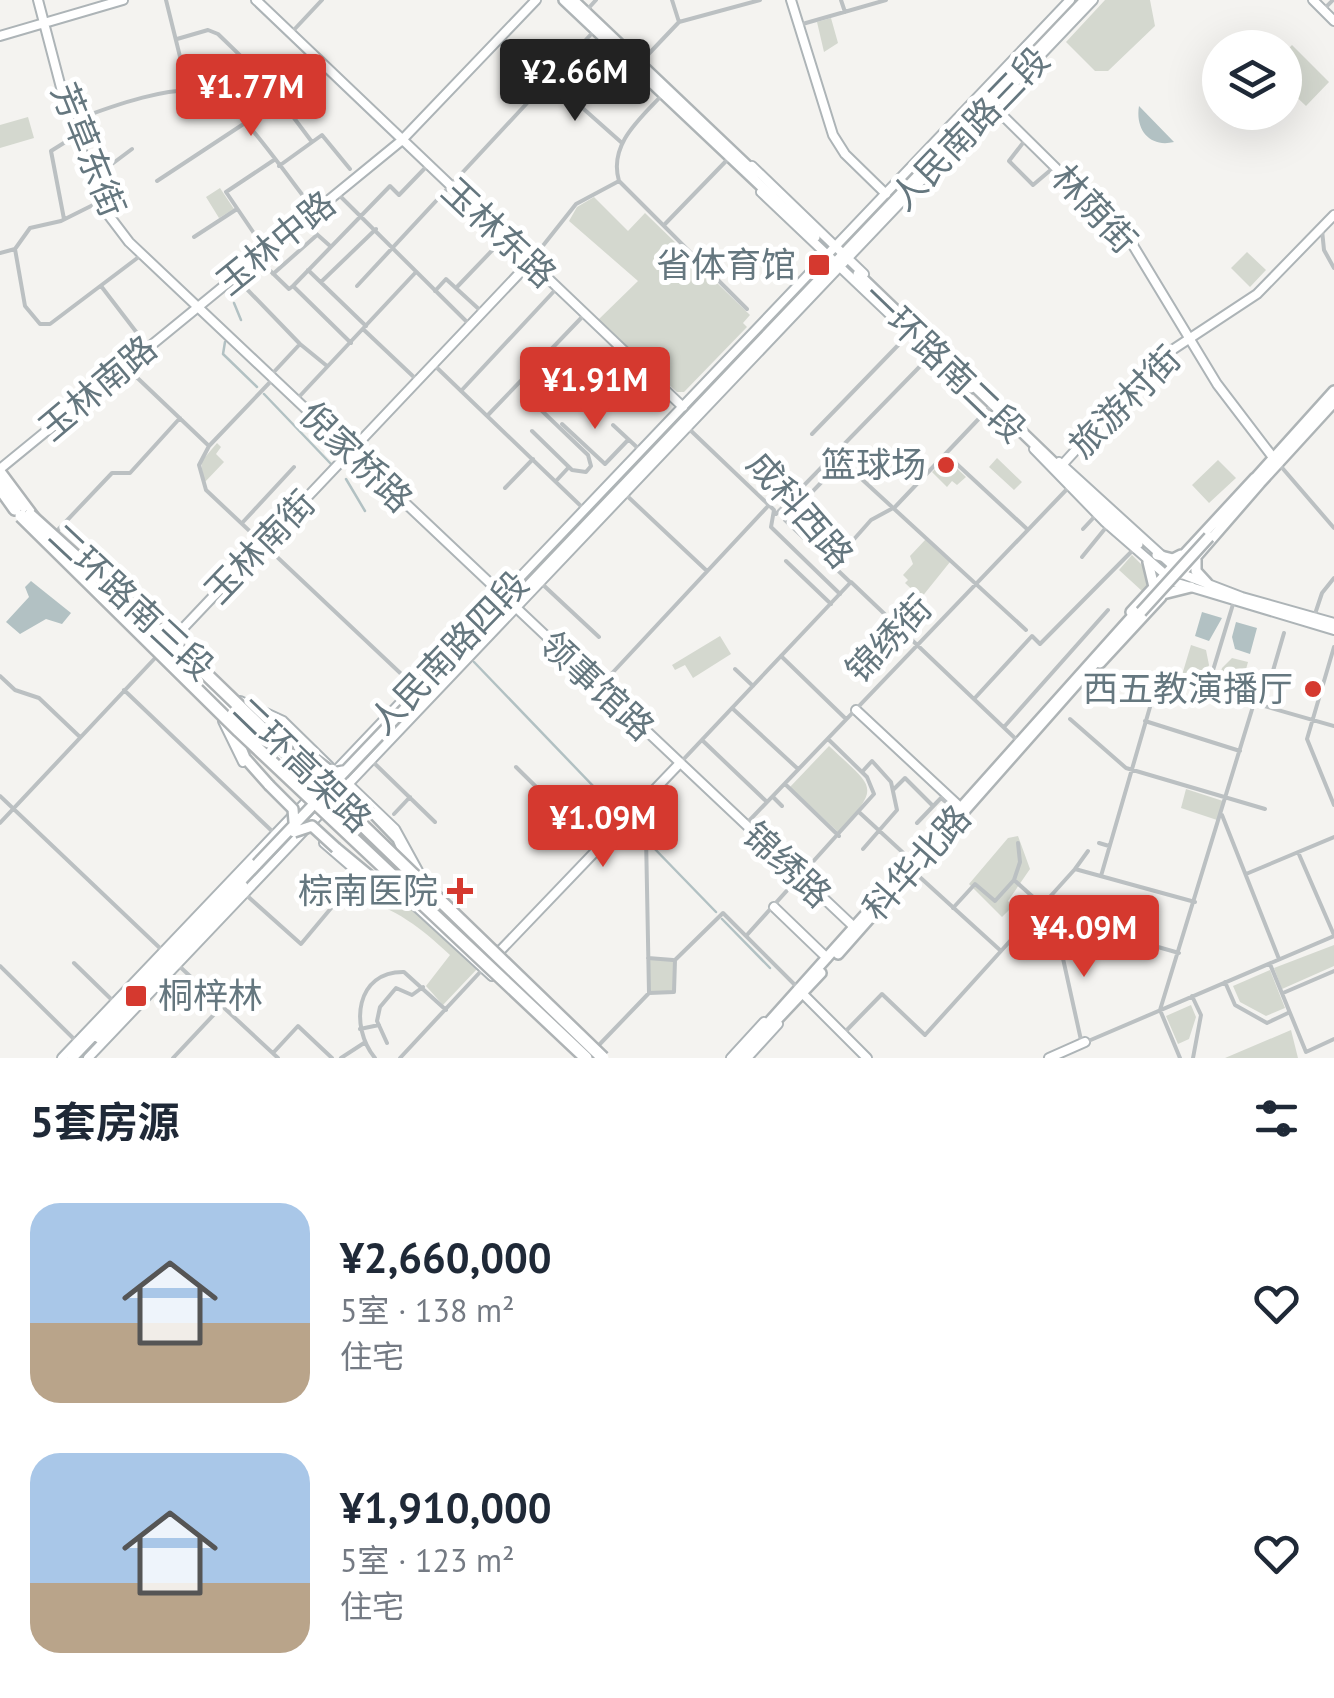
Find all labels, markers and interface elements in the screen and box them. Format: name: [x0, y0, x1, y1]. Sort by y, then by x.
map controls: [1202, 30, 1302, 130]
button: layers: [1202, 30, 1302, 130]
street label: 人民南路三段: [880, 37, 1059, 220]
pin: ¥2.66M: [494, 39, 656, 124]
text: ¥2.66M: [522, 50, 628, 92]
pin: ¥1.77M: [170, 54, 332, 139]
text: ¥1.77M: [198, 65, 304, 107]
street label: 芳草东街: [41, 76, 136, 223]
street label: 林荫街: [1042, 154, 1147, 262]
street label: 玉林东路: [433, 168, 567, 297]
street label: 玉林中路: [206, 180, 344, 304]
place label: 省体育馆: [656, 241, 796, 287]
marker: 省体育馆: [806, 252, 832, 278]
street label: 一环路南二段: [853, 273, 1036, 452]
street label: 玉林南路: [29, 325, 166, 450]
street label: 旅游村街: [1059, 336, 1190, 467]
pin: ¥1.91M: [514, 347, 676, 432]
text: ¥1.91M: [542, 358, 648, 400]
street label: 倪家桥路: [290, 391, 423, 521]
street label: 成科西路: [737, 441, 864, 577]
place label: 篮球场: [821, 441, 926, 487]
marker: 篮球场: [935, 454, 957, 476]
street label: 玉林南街: [194, 480, 324, 613]
street label: 二环路南三段: [39, 513, 224, 690]
street label: 人民南路四段: [359, 561, 538, 744]
street label: 锦绣街: [835, 585, 941, 692]
street label: 领事馆路: [531, 621, 665, 750]
place label: 西五教演播厅: [1083, 665, 1293, 711]
marker: 西五教演播厅: [1302, 678, 1324, 700]
street label: 二环高架路: [224, 687, 382, 842]
pin: ¥1.09M: [522, 785, 684, 870]
street label: 科华北路: [852, 795, 980, 930]
text: ¥1.09M: [550, 796, 656, 838]
street label: 锦绣路: [734, 812, 842, 917]
place label: 棕南医院: [298, 867, 438, 913]
marker: 棕南医院: [447, 878, 473, 904]
pin: ¥4.09M: [1003, 895, 1165, 980]
text: ¥4.09M: [1031, 906, 1137, 948]
place label: 桐梓林: [158, 972, 263, 1018]
marker: 桐梓林: [123, 983, 149, 1009]
icon: filters: [1249, 1091, 1304, 1146]
text: 5套房源: [30, 1094, 180, 1149]
text: ¥2,660,000: [340, 1230, 552, 1285]
icon: home: [110, 1243, 230, 1363]
icon: heart: [1249, 1276, 1304, 1331]
text: 5室 · 138 m²: [340, 1289, 515, 1331]
text: 住宅: [340, 1335, 404, 1377]
text: ¥1,910,000: [340, 1480, 552, 1535]
icon: home: [110, 1493, 230, 1613]
icon: heart: [1249, 1526, 1304, 1581]
text: 5室 · 123 m²: [340, 1539, 515, 1581]
text: 住宅: [340, 1585, 404, 1627]

